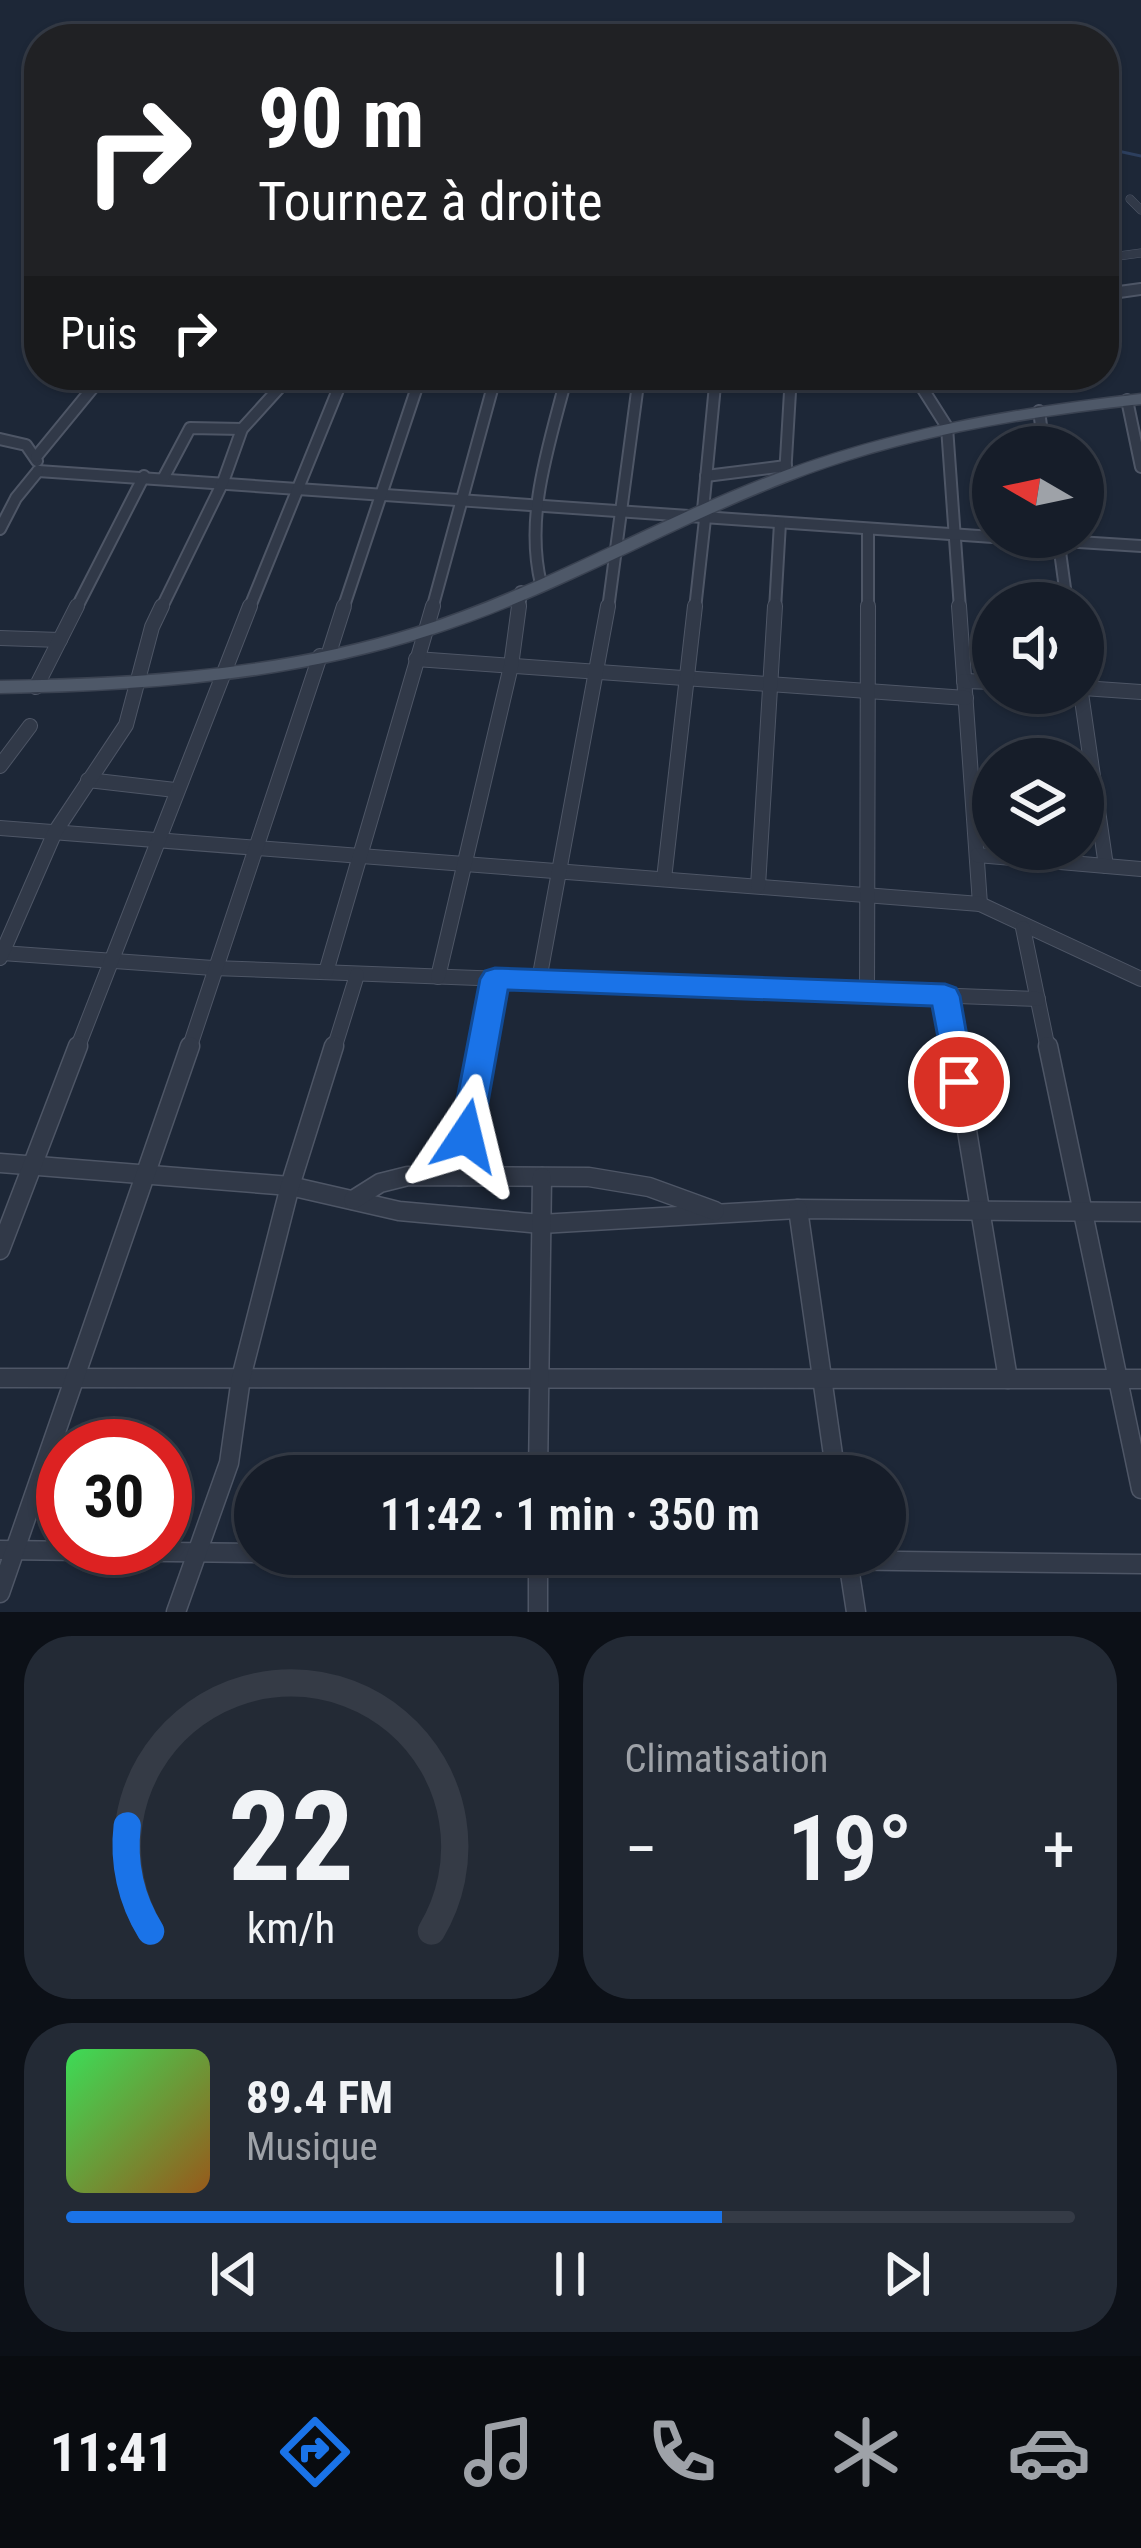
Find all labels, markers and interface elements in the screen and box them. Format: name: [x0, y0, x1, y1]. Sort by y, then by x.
text: 90 m: [258, 69, 425, 168]
icon: right: [60, 72, 216, 228]
text: Tournez à droite: [258, 170, 603, 233]
icon: right: [162, 300, 228, 366]
text: Puis: [60, 307, 138, 360]
north arrow: [972, 426, 1104, 558]
map controls: [972, 426, 1104, 870]
button: sound: [972, 582, 1104, 714]
button: layers: [972, 738, 1104, 870]
pin: [908, 1031, 1010, 1133]
icon: arrive: [926, 1049, 992, 1115]
position arrow: [403, 1073, 529, 1199]
speed limit sign: 30: [36, 1419, 192, 1575]
text: 11:42 · 1 min · 350 m: [380, 1488, 760, 1541]
text: Climatisation: [625, 1736, 828, 1782]
text: 22: [228, 1764, 354, 1910]
text: 19°: [787, 1797, 912, 1902]
text: −: [625, 1811, 658, 1888]
text: +: [1042, 1811, 1075, 1888]
text: km/h: [247, 1902, 335, 1952]
text: 89.4 FM: [246, 2071, 393, 2124]
text: Musique: [246, 2124, 378, 2170]
icon: previous: [201, 2241, 267, 2307]
icon: pause: [537, 2241, 603, 2307]
icon: next: [874, 2241, 940, 2307]
icon: directions: [273, 2410, 357, 2494]
icon: music: [457, 2410, 541, 2494]
icon: phone: [640, 2410, 724, 2494]
icon: climate: [824, 2410, 908, 2494]
icon: car: [1007, 2410, 1091, 2494]
text: 11:41: [50, 2421, 174, 2484]

